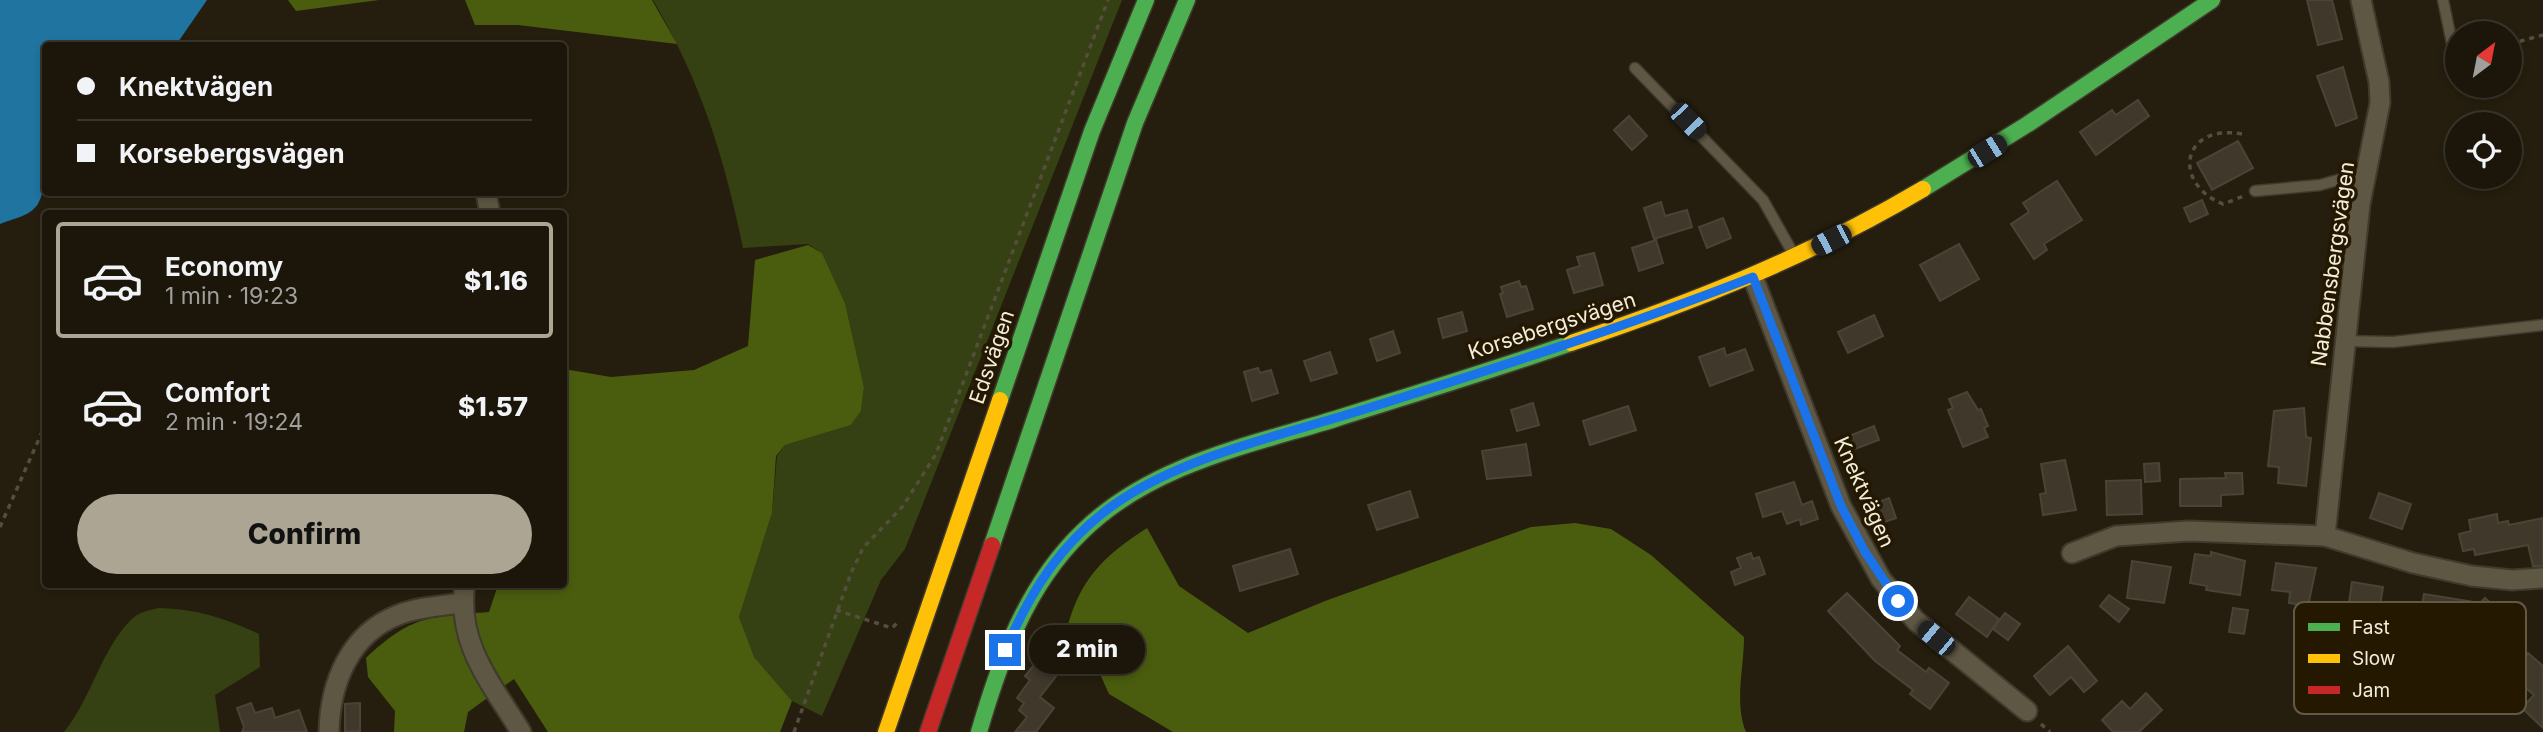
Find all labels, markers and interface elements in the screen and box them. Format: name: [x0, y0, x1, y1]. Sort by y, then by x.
north arrow: [2445, 21, 2522, 98]
map controls: [2445, 21, 2522, 189]
text: Knektvägen: [119, 71, 273, 102]
car: [1666, 99, 1711, 143]
button: locate: [2445, 112, 2522, 189]
car: [1964, 131, 2011, 171]
text: Korsebergsvägen: [119, 138, 345, 169]
street label: Nabbensbergsvägen: [2306, 160, 2359, 368]
car: [1808, 221, 1855, 259]
icon: car: [81, 249, 144, 312]
text: Economy: [165, 251, 283, 282]
text: $1.16: [464, 265, 528, 296]
text: 1 min · 19:23: [165, 282, 298, 310]
street label: Korsebergsvägen: [1465, 287, 1639, 364]
street label: Edsvägen: [964, 307, 1019, 407]
icon: car: [81, 375, 144, 438]
text: Comfort: [165, 377, 270, 408]
text: $1.57: [458, 391, 528, 422]
text: 2 min · 19:24: [165, 408, 303, 436]
street label: Knektvägen: [1829, 433, 1900, 551]
button: Confirm: [77, 494, 532, 574]
route start: [1882, 585, 1914, 617]
legend: [2294, 602, 2526, 714]
car: [1914, 616, 1959, 660]
text: Fast: [2352, 616, 2390, 639]
callout: 2 min: [1030, 626, 1145, 674]
route end: [989, 634, 1021, 666]
text: 2 min: [1056, 635, 1118, 663]
text: Slow: [2352, 647, 2395, 670]
text: Jam: [2352, 679, 2390, 702]

